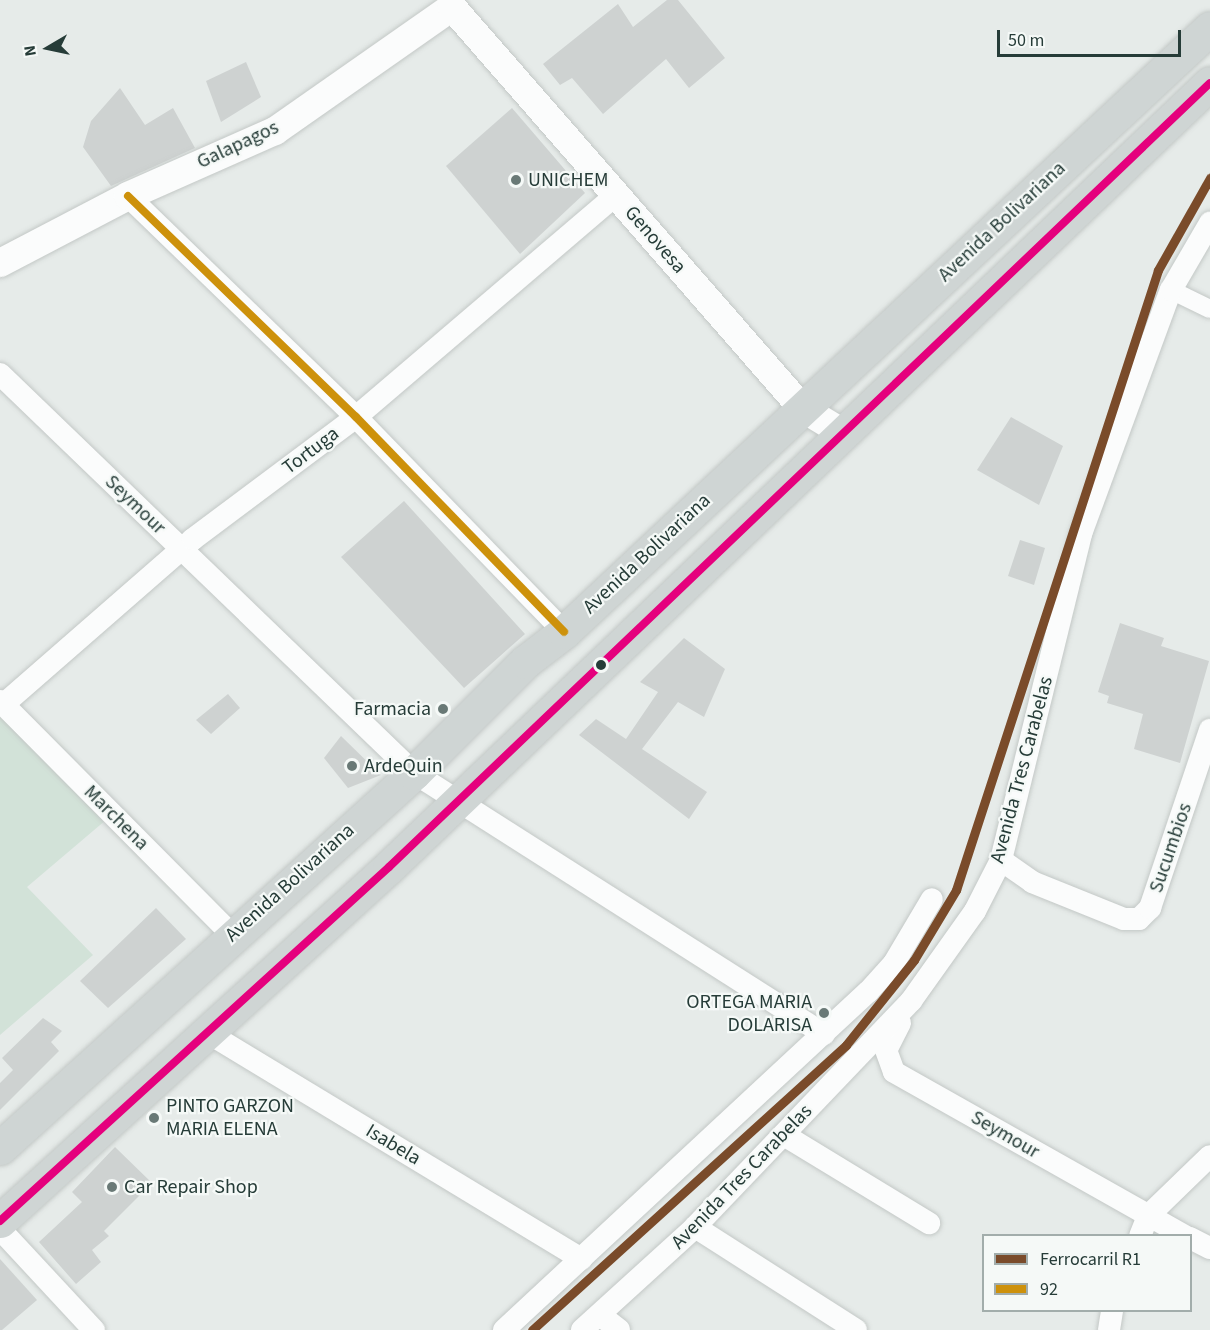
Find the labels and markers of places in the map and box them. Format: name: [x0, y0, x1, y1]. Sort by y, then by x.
place label: UNICHEM: [528, 168, 609, 192]
marker: UNICHEM: [509, 173, 523, 187]
unlabelled marker: [595, 659, 607, 671]
place label: Farmacia: [354, 697, 431, 721]
marker: Farmacia: [436, 702, 450, 716]
place label: ArdeQuin: [364, 754, 443, 778]
marker: ArdeQuin: [345, 759, 359, 773]
place label: ORTEGA MARIA DOLARISA: [686, 990, 812, 1037]
marker: ORTEGA MARIA DOLARISA: [817, 1006, 831, 1020]
place label: PINTO GARZON MARIA ELENA: [166, 1094, 294, 1141]
marker: PINTO GARZON MARIA ELENA: [147, 1111, 161, 1125]
place label: Car Repair Shop: [124, 1175, 258, 1199]
marker: Car Repair Shop: [105, 1180, 119, 1194]

